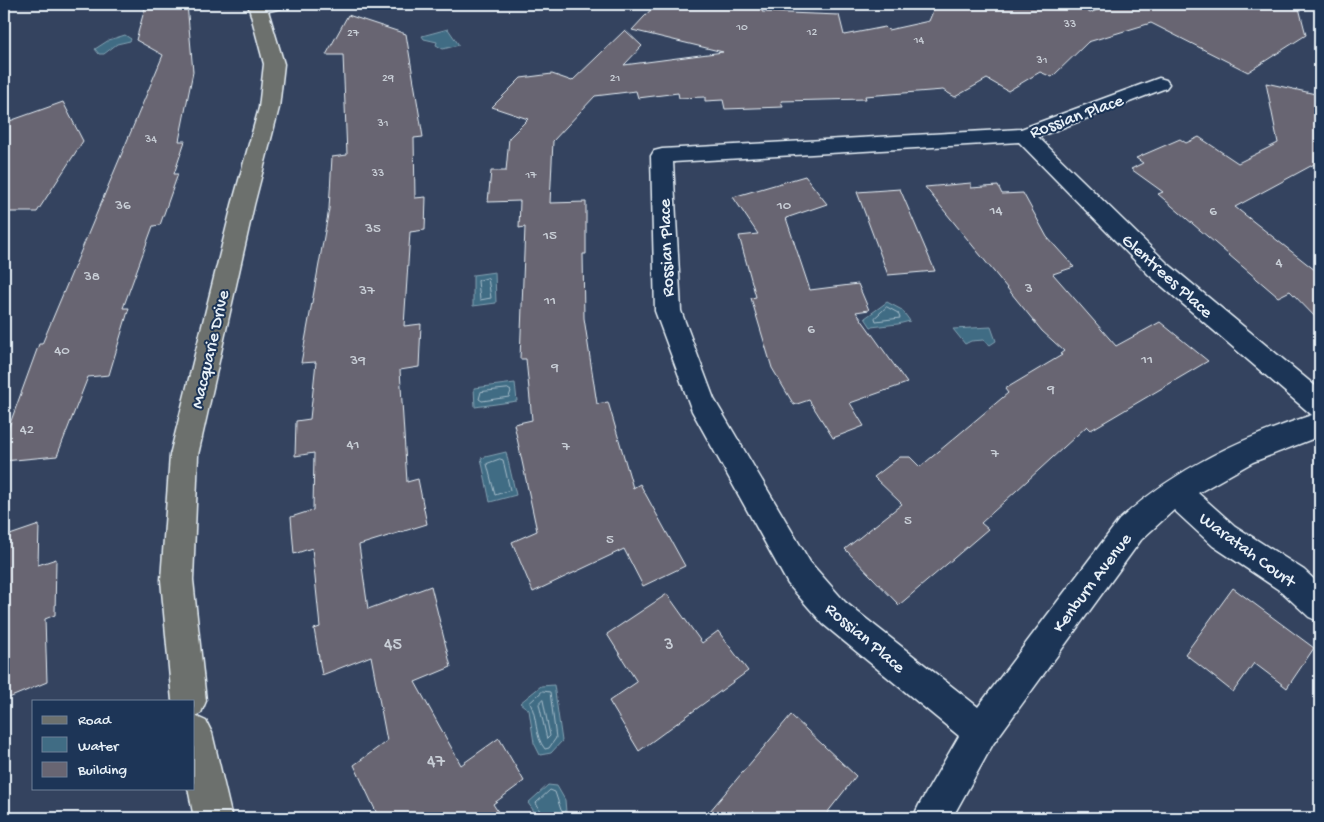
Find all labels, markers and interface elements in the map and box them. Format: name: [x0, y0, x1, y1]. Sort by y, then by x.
house number: 33: [1063, 18, 1076, 32]
house number: 10: [735, 21, 748, 35]
house number: 12: [806, 26, 817, 40]
house number: 27: [347, 27, 360, 41]
house number: 14: [913, 34, 925, 48]
house number: 31: [1035, 54, 1048, 68]
house number: 29: [382, 72, 394, 86]
house number: 21: [610, 72, 621, 86]
street label: Rossian Place: [1027, 90, 1127, 144]
house number: 31: [376, 117, 389, 131]
house number: 34: [144, 133, 157, 147]
house number: 33: [371, 167, 384, 181]
house number: 17: [524, 169, 537, 183]
house number: 36: [114, 197, 131, 215]
house number: 10: [776, 197, 792, 215]
street label: Rossian Place: [655, 198, 680, 297]
house number: 14: [988, 202, 1003, 220]
house number: 6: [1209, 203, 1217, 221]
house number: 35: [364, 220, 381, 238]
house number: 15: [542, 227, 557, 245]
street label: Glentrees Place: [1116, 230, 1217, 324]
house number: 4: [1275, 254, 1283, 272]
house number: 38: [83, 268, 100, 286]
house number: 3: [1024, 280, 1033, 298]
house number: 37: [358, 282, 376, 300]
street label: Macquarie Drive: [188, 288, 235, 411]
house number: 11: [543, 292, 556, 310]
house number: 6: [807, 321, 815, 339]
house number: 40: [54, 342, 70, 360]
house number: 11: [1140, 351, 1153, 369]
house number: 39: [349, 352, 366, 370]
house number: 9: [550, 359, 559, 377]
house number: 9: [1046, 381, 1055, 399]
house number: 42: [20, 421, 34, 439]
house number: 41: [346, 436, 360, 454]
house number: 7: [561, 438, 571, 456]
house number: 7: [990, 445, 1000, 463]
street label: Waratah Court: [1194, 509, 1300, 594]
house number: 5: [904, 512, 912, 530]
street label: Kenburn Avenue: [1049, 529, 1138, 637]
house number: 5: [606, 531, 614, 549]
street label: Rossian Place: [820, 599, 909, 679]
house number: 45: [384, 635, 402, 656]
house number: 3: [663, 635, 674, 656]
legend: [32, 700, 195, 790]
text: Road: [78, 712, 112, 730]
text: Water: [78, 738, 120, 756]
house number: 47: [427, 752, 446, 773]
text: Building: [77, 762, 127, 780]

